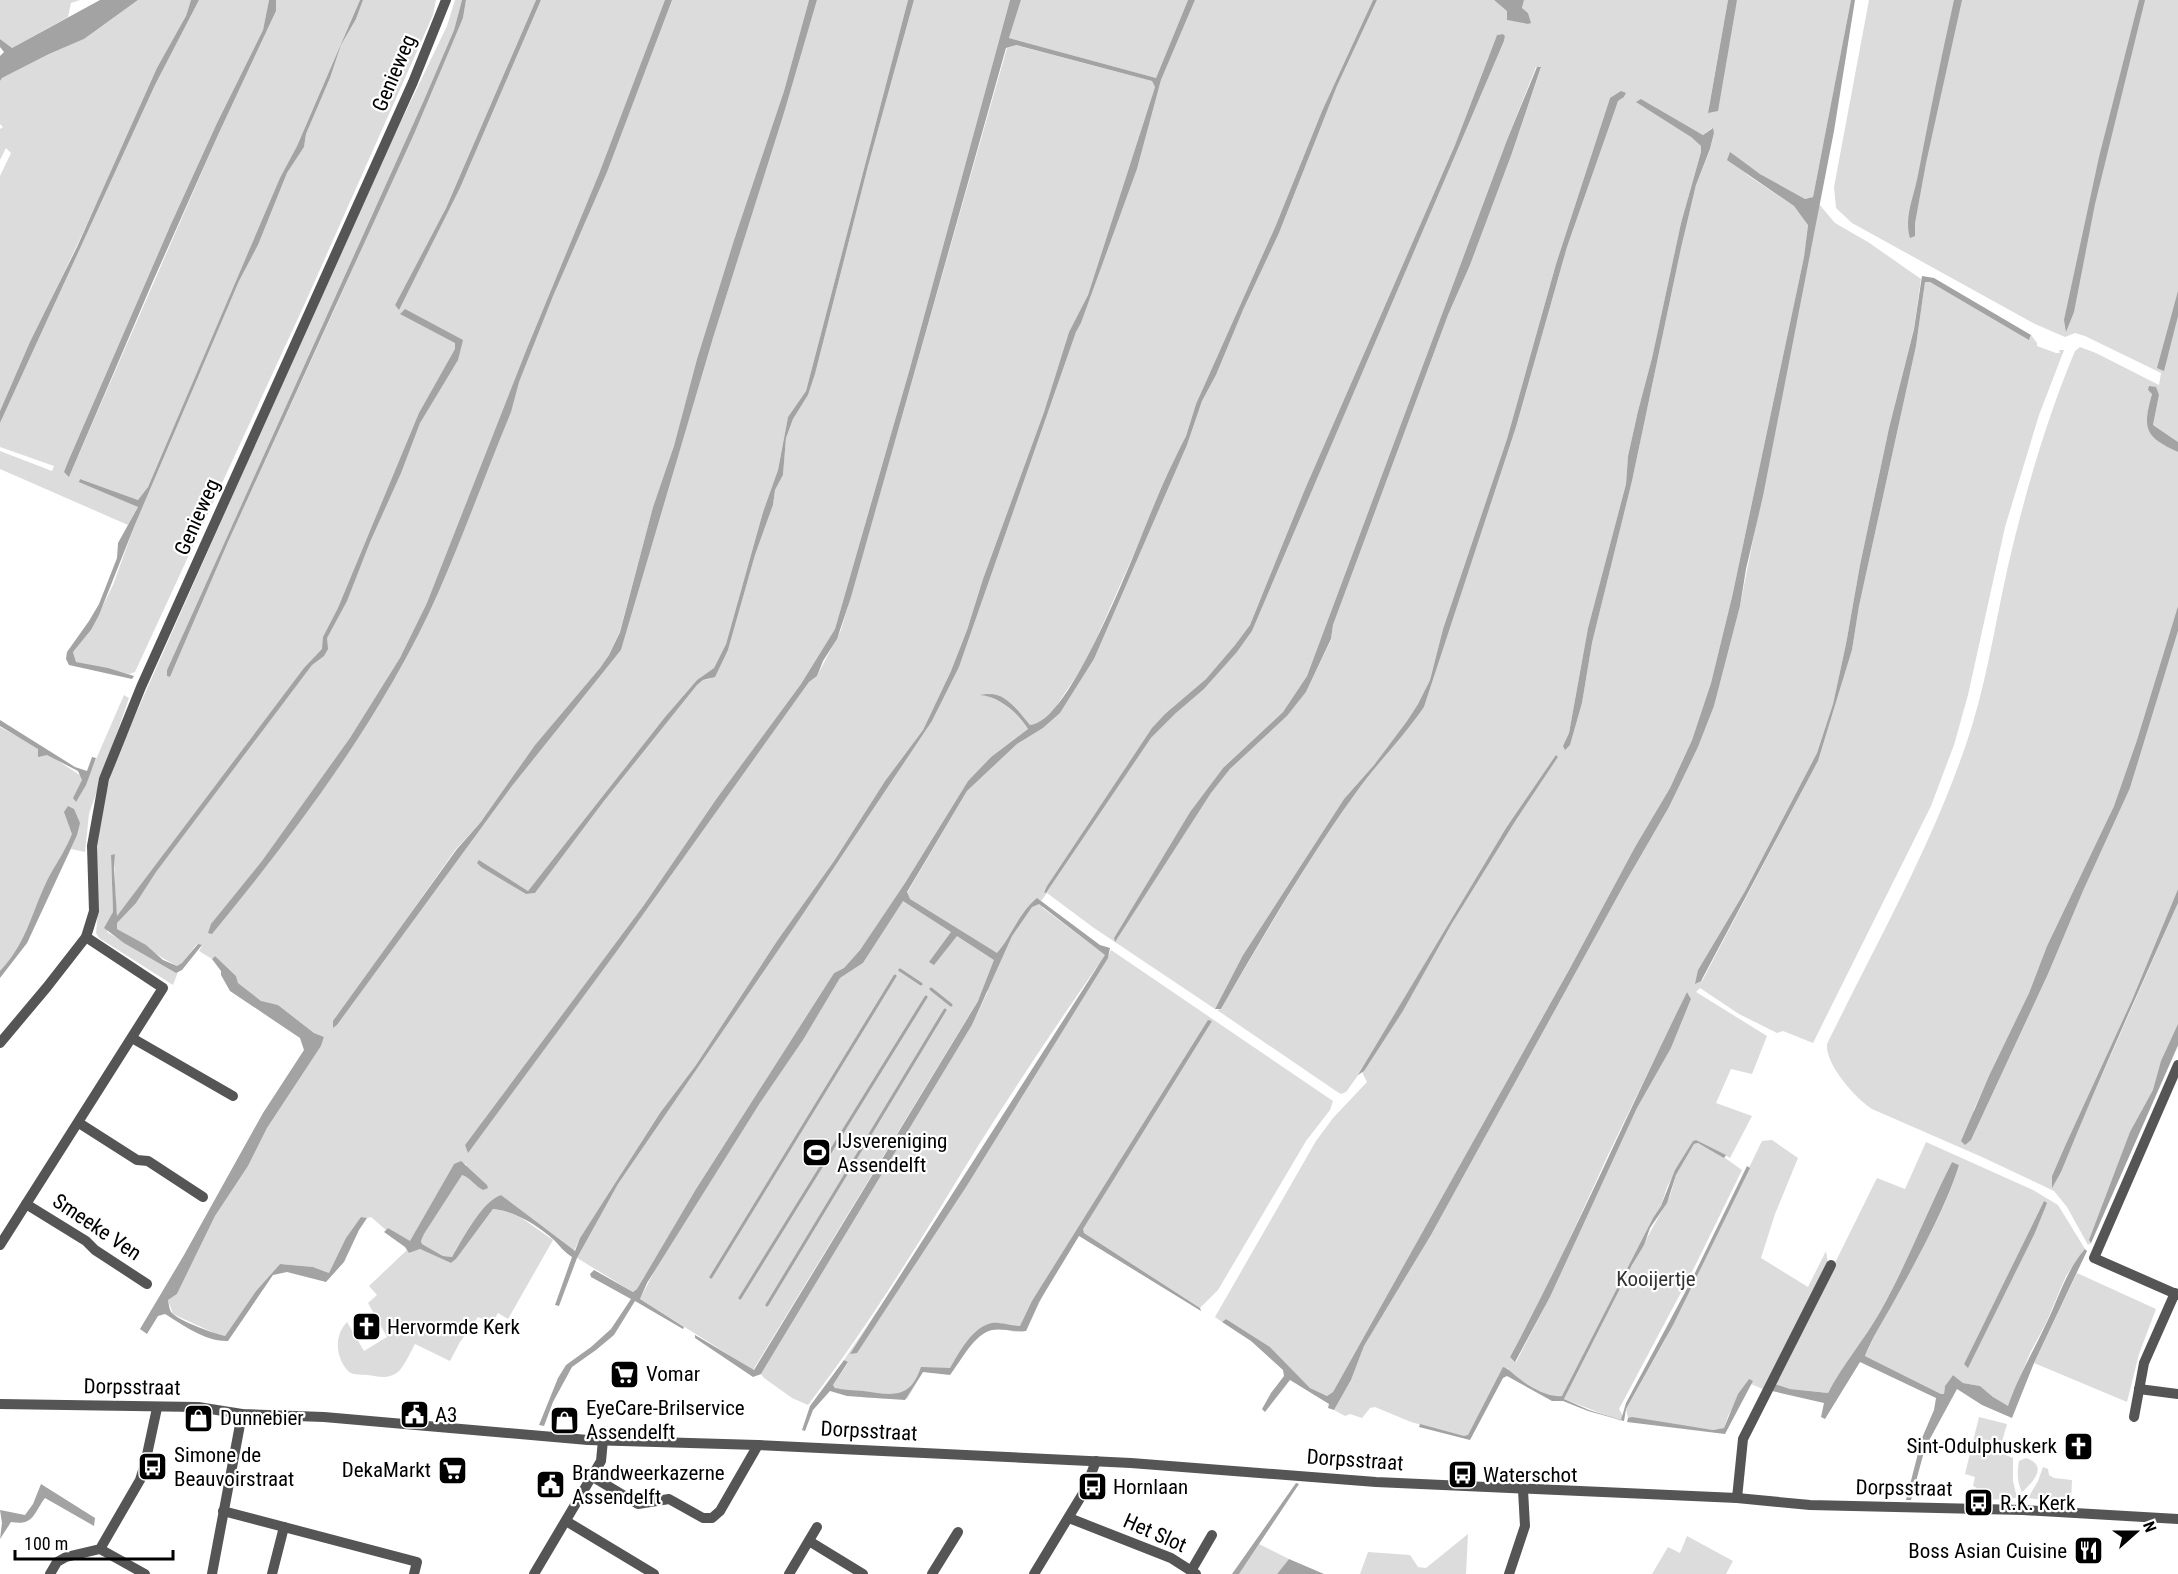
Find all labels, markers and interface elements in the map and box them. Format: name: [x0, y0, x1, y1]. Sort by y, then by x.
street label: Genieweg: [367, 31, 421, 115]
street label: Genieweg: [170, 475, 224, 559]
place label: IJsvereniging Assendelft: [837, 1129, 947, 1177]
sports icon: IJsvereniging Assendelft: [800, 1137, 832, 1169]
street label: Smeeke Ven: [48, 1189, 146, 1265]
park label: Kooijertje: [1616, 1267, 1696, 1291]
church icon: Hervormde Kerk: [350, 1311, 382, 1343]
place label: Hervormde Kerk: [387, 1315, 521, 1339]
supermarket icon: Vomar: [609, 1358, 641, 1390]
place label: Vomar: [646, 1362, 700, 1386]
street label: Dorpsstraat: [83, 1374, 181, 1400]
place label: EyeCare-Brilservice Assendelft: [586, 1396, 745, 1444]
public building icon: A3: [398, 1399, 430, 1431]
shop icon: Dunnebier: [183, 1402, 215, 1434]
place label: A3: [435, 1403, 457, 1427]
shop icon: EyeCare-Brilservice Assendelft: [549, 1404, 581, 1436]
place label: Dunnebier: [220, 1406, 304, 1430]
street label: Dorpsstraat: [820, 1416, 918, 1446]
church icon: Sint-Odulphuskerk: [2062, 1430, 2094, 1462]
place label: Sint-Odulphuskerk: [1906, 1434, 2058, 1458]
place label: Simone de Beauvoirstraat: [174, 1443, 294, 1491]
street label: Dorpsstraat: [1306, 1445, 1404, 1475]
bus stop icon: Simone de Beauvoirstraat: [137, 1451, 169, 1483]
supermarket icon: DekaMarkt: [436, 1454, 468, 1486]
place label: DekaMarkt: [342, 1458, 431, 1482]
bus stop icon: Waterschot: [1446, 1459, 1478, 1491]
place label: Brandweerkazerne Assendelft: [572, 1461, 725, 1509]
place label: Waterschot: [1483, 1463, 1577, 1487]
public building icon: Brandweerkazerne Assendelft: [535, 1469, 567, 1501]
bus stop icon: Hornlaan: [1076, 1471, 1108, 1503]
place label: Hornlaan: [1113, 1475, 1188, 1499]
street label: Dorpsstraat: [1855, 1475, 1953, 1501]
bus stop icon: R.K. Kerk: [1963, 1487, 1995, 1519]
place label: R.K. Kerk: [2000, 1491, 2076, 1515]
north arrow: [2106, 1502, 2166, 1562]
street label: Het Slot: [1120, 1509, 1190, 1557]
text: N: [2139, 1519, 2160, 1535]
scale bar: [15, 1523, 172, 1561]
text: 100 m: [24, 1533, 68, 1554]
restaurant icon: Boss Asian Cuisine: [2072, 1535, 2104, 1567]
place label: Boss Asian Cuisine: [1908, 1539, 2067, 1563]

